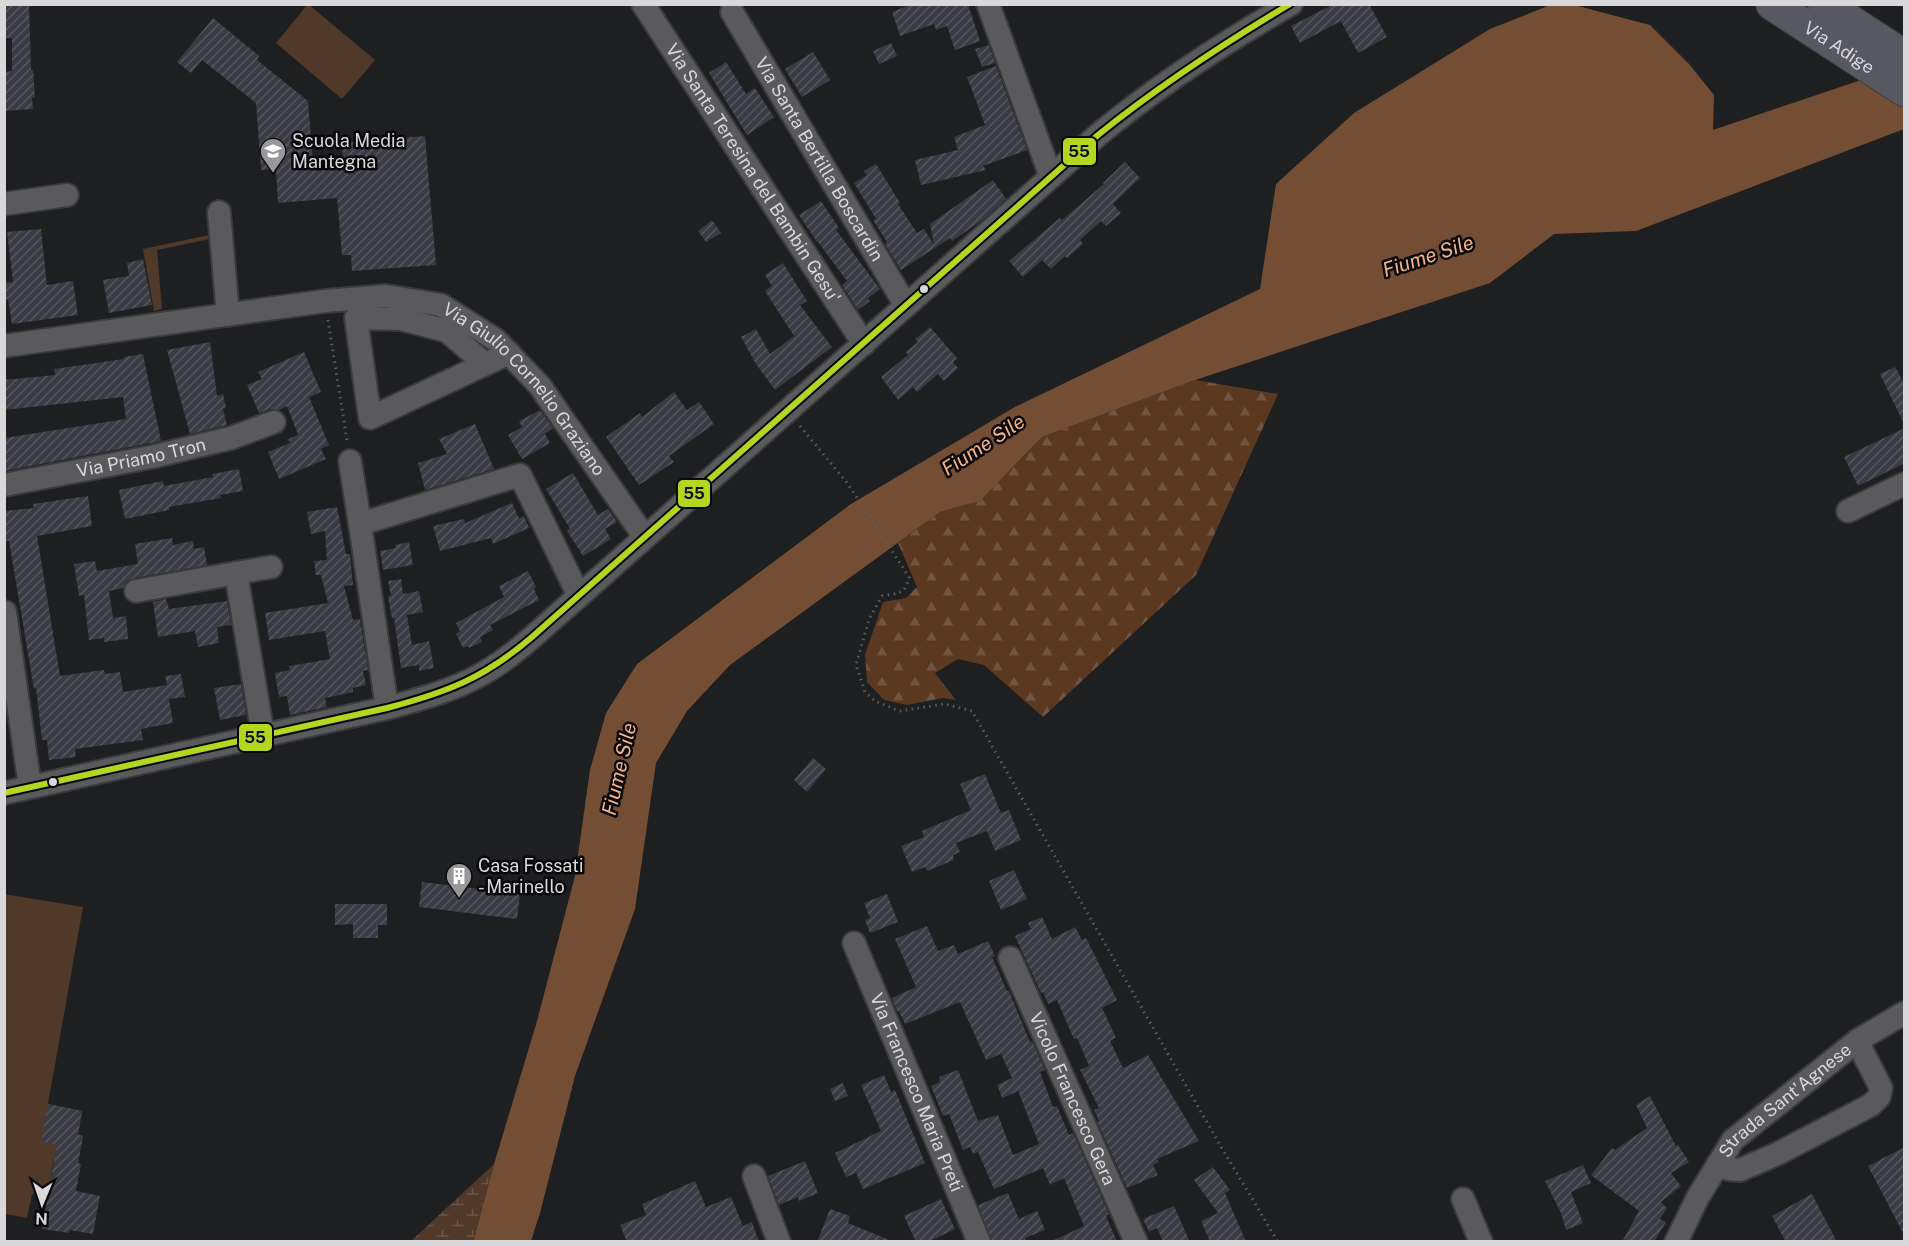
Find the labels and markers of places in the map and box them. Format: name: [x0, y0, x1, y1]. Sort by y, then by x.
place label: Scuola Media Mantegna: [292, 130, 405, 172]
school or university icon: Scuola Media Mantegna: [258, 136, 288, 174]
unlabelled marker: [918, 283, 930, 295]
unlabelled marker: [47, 776, 59, 788]
place label: Casa Fossati - Marinello: [478, 855, 583, 897]
building icon: Casa Fossati - Marinello: [444, 861, 474, 899]

